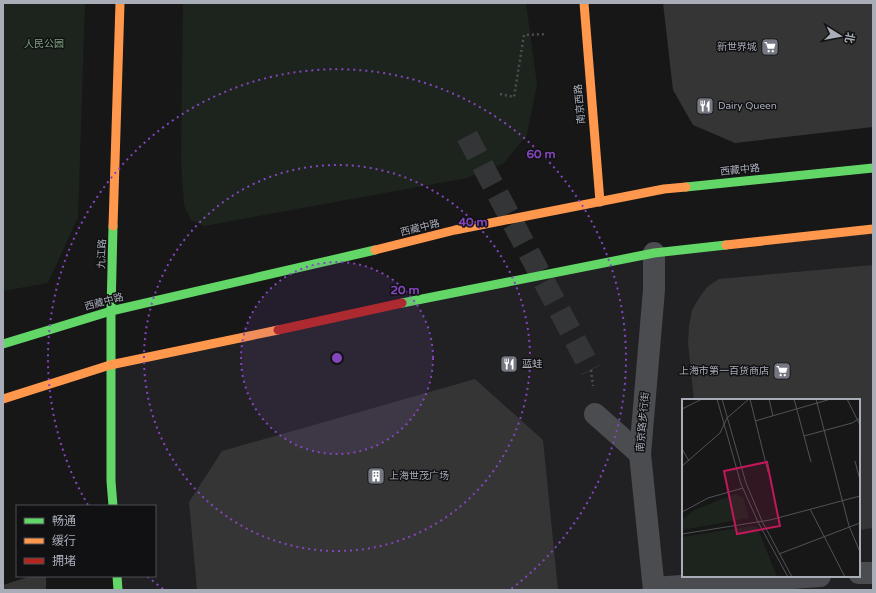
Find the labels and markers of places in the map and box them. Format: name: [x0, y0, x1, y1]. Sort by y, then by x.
supermarket icon: 新世界城: [760, 37, 780, 57]
place label: 新世界城: [717, 41, 757, 53]
restaurant icon: Dairy Queen: [695, 96, 715, 116]
place label: Dairy Queen: [718, 100, 777, 112]
centre of rings: [330, 351, 344, 365]
restaurant icon: 蓝蛙: [499, 354, 519, 374]
place label: 蓝蛙: [522, 358, 542, 370]
supermarket icon: 上海市第一百货商店: [772, 361, 792, 381]
place label: 上海市第一百货商店: [679, 365, 769, 377]
building icon: 上海世茂广场: [366, 466, 386, 486]
place label: 上海世茂广场: [389, 470, 449, 482]

